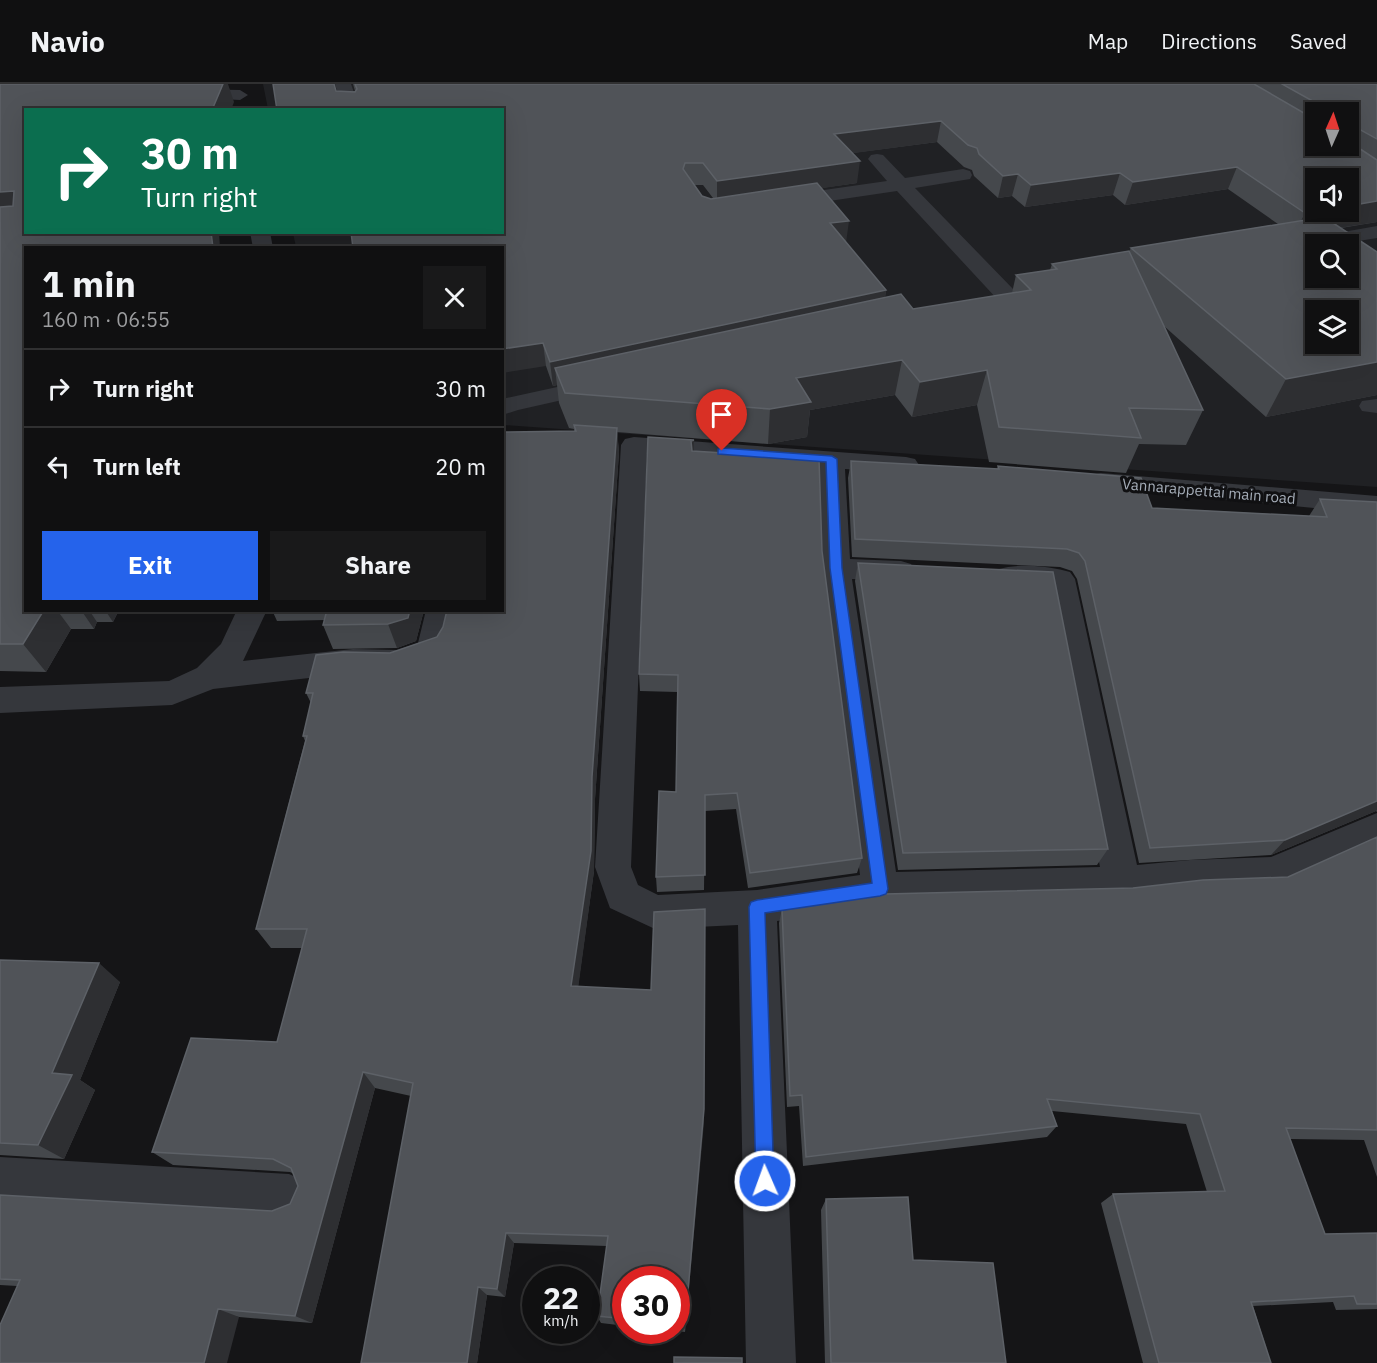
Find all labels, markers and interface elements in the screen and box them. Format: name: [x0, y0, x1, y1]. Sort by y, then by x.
text: Navio: [30, 23, 105, 60]
text: Map: [1088, 27, 1128, 55]
text: Directions: [1161, 27, 1257, 55]
text: Saved: [1290, 27, 1347, 55]
north arrow: [1305, 102, 1359, 156]
map controls: [1305, 102, 1359, 354]
text: 30 m: [141, 126, 239, 181]
icon: right: [42, 132, 120, 210]
button: sound: [1305, 168, 1359, 222]
text: Turn right: [141, 179, 258, 214]
button: search: [1305, 234, 1359, 288]
text: 1 min: [42, 260, 136, 307]
button: close: [423, 266, 486, 329]
button: layers: [1305, 300, 1359, 354]
text: 160 m · 06:55: [42, 306, 170, 333]
icon: right: [42, 372, 75, 405]
text: Turn right: [93, 374, 194, 403]
text: 30 m: [435, 374, 486, 403]
pin: [696, 389, 747, 451]
icon: arrive: [705, 398, 738, 431]
icon: left: [42, 450, 75, 483]
text: Turn left: [93, 452, 181, 481]
text: 20 m: [435, 452, 486, 481]
street label: Vannarappettai main road: [1122, 474, 1296, 508]
button: Exit: [42, 531, 258, 600]
button: Share: [270, 531, 486, 600]
position arrow: [733, 1149, 797, 1213]
speed limit sign: 30: [612, 1266, 690, 1344]
text: 22: [543, 1278, 579, 1317]
text: km/h: [543, 1311, 579, 1330]

